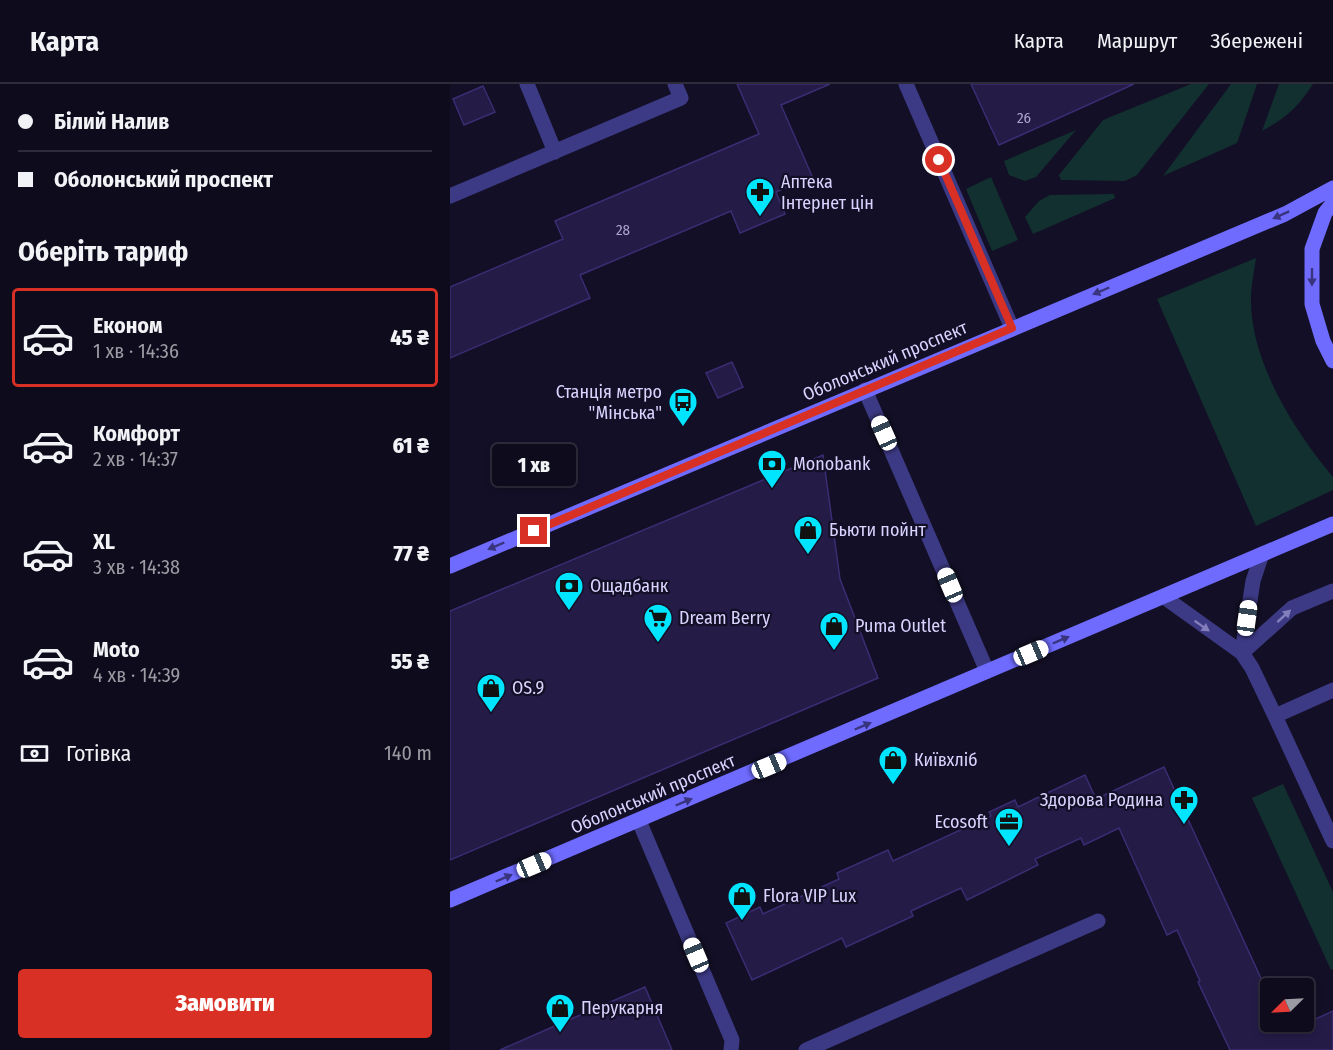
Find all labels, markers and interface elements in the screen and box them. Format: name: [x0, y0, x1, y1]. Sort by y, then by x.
text: Карта: [30, 25, 99, 58]
text: Карта: [1014, 28, 1064, 54]
text: Маршрут: [1097, 28, 1177, 54]
text: Збережені: [1210, 28, 1303, 54]
text: Білий Налив: [54, 108, 170, 135]
house number: 26: [1017, 109, 1031, 127]
route start: [925, 146, 952, 173]
text: Оболонський проспект: [54, 166, 273, 193]
place label: Аптека Інтернет цін: [781, 171, 874, 214]
pharmacy icon: Аптека Інтернет цін: [744, 176, 776, 218]
one-way arrow: [1272, 211, 1290, 220]
house number: 28: [616, 221, 630, 239]
text: Оберіть тариф: [18, 236, 188, 268]
one-way arrow: [1307, 268, 1317, 287]
one-way arrow: [1092, 286, 1110, 296]
icon: car: [21, 311, 75, 365]
text: Економ: [93, 312, 163, 339]
street label: Оболонський проспект: [799, 316, 971, 406]
text: 45 ₴: [390, 324, 429, 351]
text: 1 хв · 14:36: [93, 339, 179, 363]
place label: Станція метро "Мінська": [556, 381, 662, 424]
bus stop icon: Станція метро "Мінська": [667, 386, 699, 428]
car: [868, 413, 900, 453]
icon: car: [21, 419, 75, 473]
text: Комфорт: [93, 420, 180, 447]
text: 61 ₴: [393, 432, 429, 459]
callout: 1 хв: [492, 444, 576, 486]
text: 2 хв · 14:37: [93, 447, 178, 471]
bank icon: Monobank: [756, 448, 788, 490]
text: 1 хв: [518, 453, 550, 477]
place label: Monobank: [793, 453, 871, 475]
shop icon: Бьюти пойнт: [792, 514, 824, 556]
route end: [520, 517, 547, 544]
place label: Бьюти пойнт: [829, 519, 927, 541]
icon: car: [21, 527, 75, 581]
text: XL: [93, 528, 115, 555]
text: 77 ₴: [393, 540, 429, 567]
one-way arrow: [487, 542, 505, 551]
text: 3 хв · 14:38: [93, 555, 180, 579]
car: [935, 565, 965, 605]
bank icon: Ощадбанк: [553, 570, 585, 612]
place label: Ощадбанк: [590, 575, 669, 597]
car: [1236, 599, 1258, 637]
supermarket icon: Dream Berry: [642, 602, 674, 644]
place label: Dream Berry: [679, 607, 770, 629]
one-way arrow: [1276, 609, 1291, 623]
shop icon: Puma Outlet: [818, 610, 850, 652]
place label: Puma Outlet: [855, 615, 946, 637]
one-way arrow: [1194, 620, 1210, 632]
icon: car: [21, 635, 75, 689]
one-way arrow: [1053, 635, 1071, 645]
text: Moto: [93, 636, 140, 663]
car: [1011, 638, 1051, 668]
text: 55 ₴: [391, 648, 429, 675]
text: 4 хв · 14:39: [93, 663, 180, 687]
shop icon: OS.9: [475, 672, 507, 714]
place label: OS.9: [512, 677, 544, 699]
one-way arrow: [854, 720, 872, 730]
icon: cash: [18, 737, 51, 770]
text: Готівка: [66, 740, 131, 767]
text: 140 m: [384, 741, 432, 765]
shop icon: Київхліб: [877, 744, 909, 786]
street label: Оболонський проспект: [567, 749, 739, 839]
place label: Київхліб: [914, 749, 978, 771]
car: [749, 751, 789, 781]
pharmacy icon: Здорова Родина: [1168, 784, 1200, 826]
place label: Здорова Родина: [1040, 789, 1163, 811]
one-way arrow: [675, 797, 693, 807]
office icon: Ecosoft: [993, 806, 1025, 848]
place label: Ecosoft: [935, 811, 988, 833]
car: [514, 850, 554, 880]
one-way arrow: [495, 873, 513, 882]
shop icon: Flora VIP Lux: [726, 880, 758, 922]
place label: Flora VIP Lux: [763, 885, 856, 907]
car: [681, 935, 711, 975]
button: Замовити: [18, 969, 432, 1038]
north arrow: [1260, 978, 1314, 1032]
map controls: [1260, 978, 1314, 1032]
shop icon: Перукарня: [544, 992, 576, 1034]
place label: Перукарня: [581, 997, 663, 1019]

